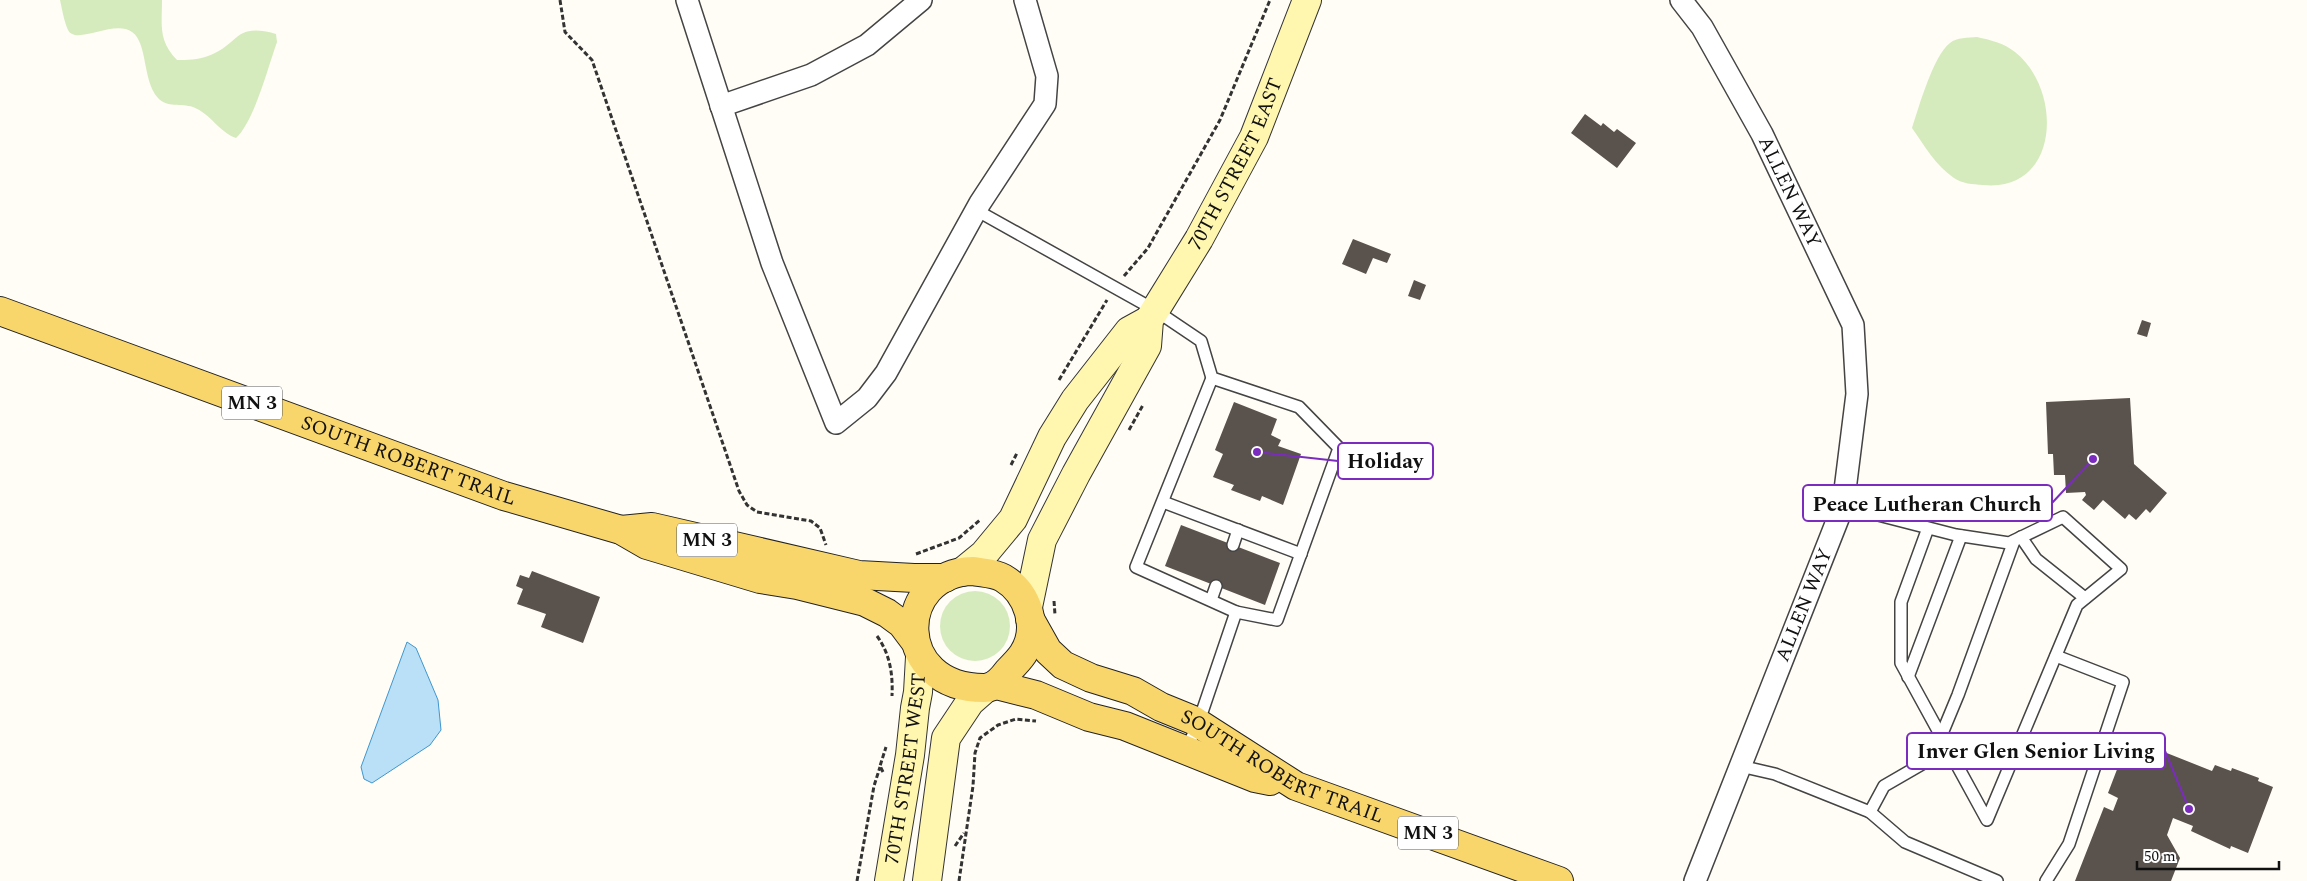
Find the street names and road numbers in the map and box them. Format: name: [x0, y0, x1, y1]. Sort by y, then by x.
street label: 70TH STREET EAST: [1181, 74, 1290, 256]
street label: ALLEN WAY: [1750, 131, 1829, 253]
road number: MN 3: [222, 386, 282, 419]
street label: SOUTH ROBERT TRAIL: [297, 408, 519, 514]
road number: MN 3: [677, 524, 737, 556]
street label: ALLEN WAY: [1768, 544, 1840, 666]
street label: 70TH STREET WEST: [877, 672, 934, 866]
street label: SOUTH ROBERT TRAIL: [1176, 702, 1388, 831]
road number: MN 3: [1398, 816, 1458, 850]

